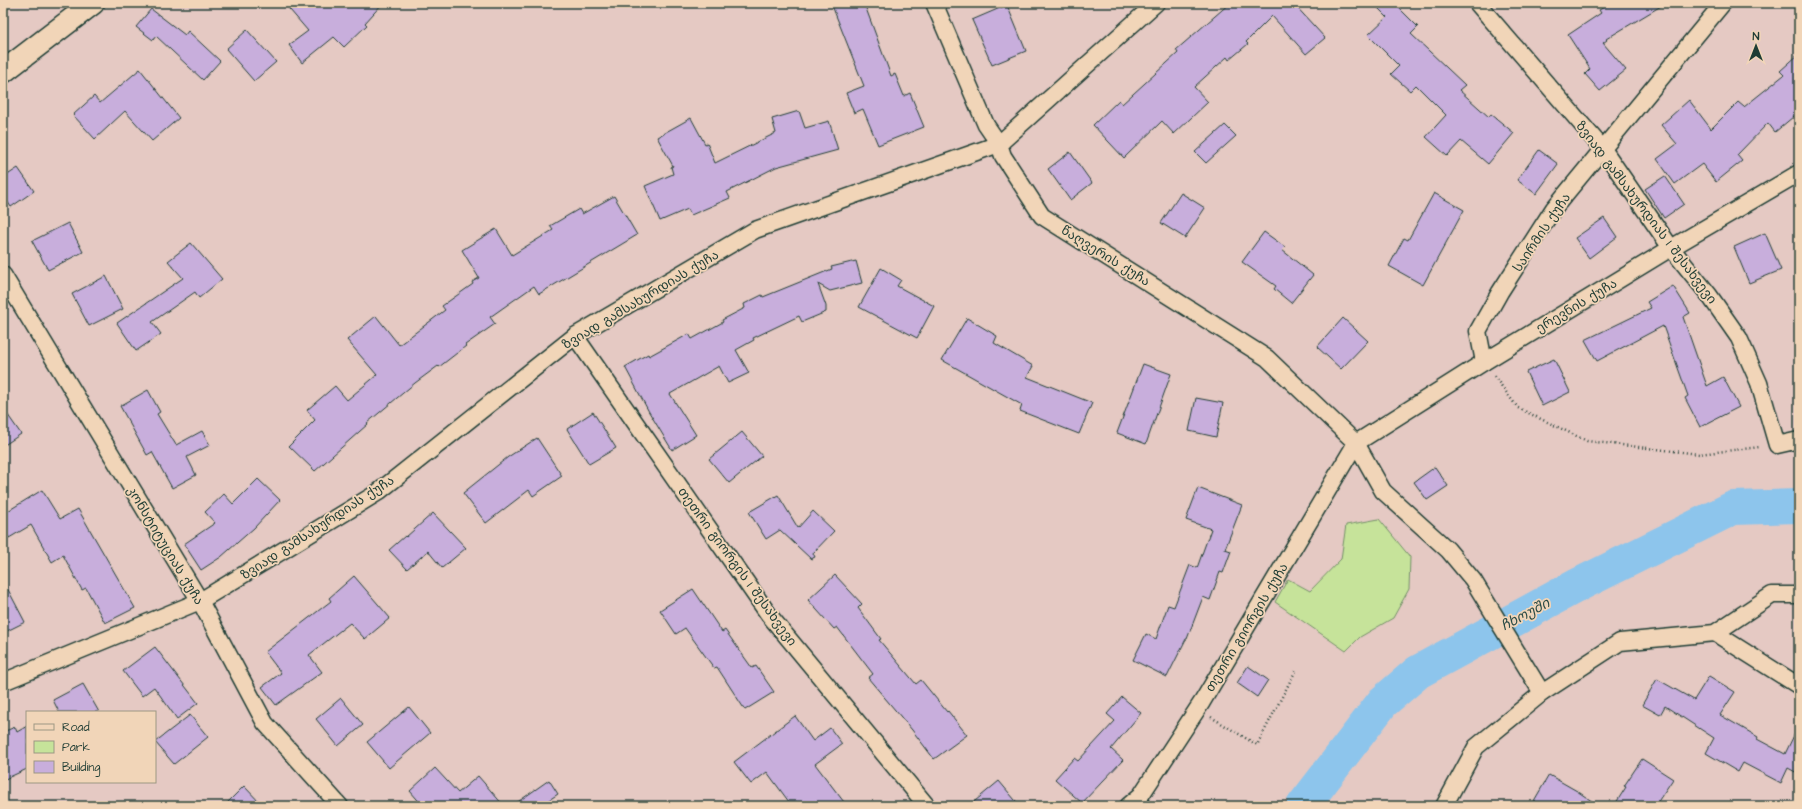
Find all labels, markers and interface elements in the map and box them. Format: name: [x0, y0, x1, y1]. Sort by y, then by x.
north arrow: [1736, 26, 1776, 66]
text: N: [1753, 29, 1760, 44]
street label: ზვიად გამსახურდიას I შესახვევი: [1572, 118, 1721, 308]
street label: საირმის ქუჩა: [1509, 190, 1575, 276]
street label: წაღვერის ქუჩა: [1058, 221, 1153, 290]
street label: ზვიად გამსახურდიას ქუჩა: [559, 246, 722, 354]
street label: ერევნის ქუჩა: [1533, 275, 1620, 337]
street label: ზვიად გამსახურდიას ქუჩა: [237, 471, 398, 584]
street label: კონსტიტუციას ქუჩა: [123, 483, 208, 608]
street label: თეთრი გიორგის I შესახვევი: [673, 483, 801, 650]
street label: თეთრი გიორგის ქუჩა: [1201, 560, 1293, 695]
water label: ჩხოუში: [1497, 593, 1554, 636]
legend: [26, 711, 156, 783]
text: Road: [62, 719, 90, 736]
text: Park: [62, 739, 90, 756]
text: Building: [62, 759, 100, 777]

